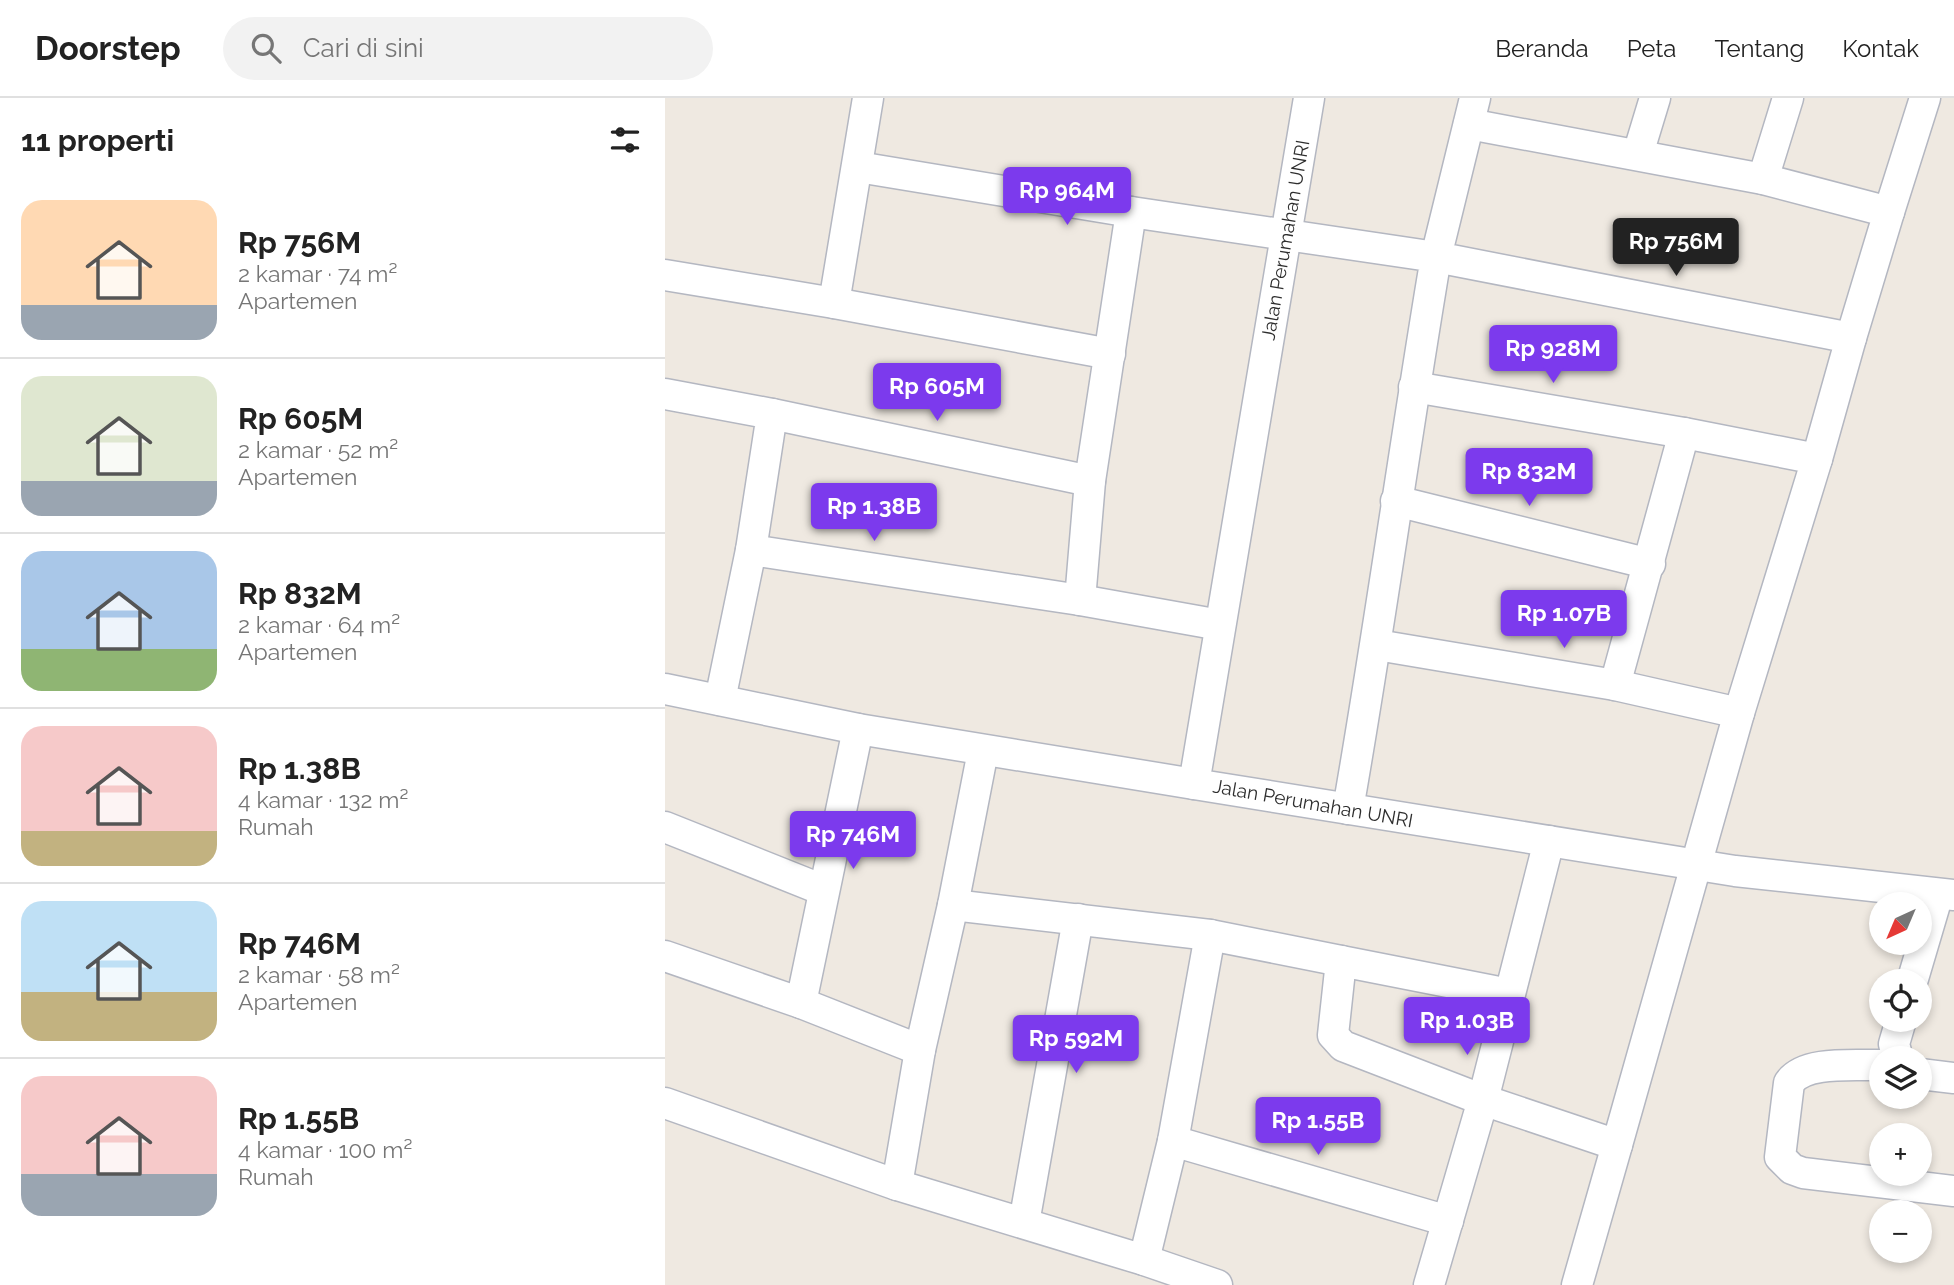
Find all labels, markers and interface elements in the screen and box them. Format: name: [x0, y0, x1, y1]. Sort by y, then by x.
search box: [223, 17, 713, 80]
text: Doorstep: [35, 29, 181, 68]
icon: search: [247, 29, 285, 67]
text: Cari di sini: [303, 33, 424, 63]
text: Beranda: [1495, 34, 1589, 63]
text: Peta: [1627, 34, 1676, 63]
text: Tentang: [1714, 34, 1804, 63]
text: Kontak: [1842, 34, 1919, 63]
icon: filters: [606, 121, 644, 159]
text: 11 properti: [21, 123, 174, 158]
street label: Jalan Perumahan UNRI: [1257, 138, 1313, 342]
pin: Rp 964M: [1002, 167, 1132, 227]
text: Rp 964M: [1019, 176, 1115, 203]
pin: Rp 756M: [1611, 218, 1741, 278]
text: Rp 756M: [238, 225, 361, 260]
text: Rp 756M: [1629, 227, 1723, 254]
icon: home: [77, 228, 161, 312]
text: 2 kamar · 74 m²: [238, 260, 397, 287]
text: Apartemen: [238, 287, 357, 314]
pin: Rp 928M: [1488, 326, 1618, 385]
text: Rp 928M: [1505, 334, 1601, 361]
pin: Rp 605M: [872, 364, 1002, 423]
text: Rp 605M: [889, 372, 985, 399]
text: Rp 605M: [238, 401, 363, 436]
icon: home: [77, 404, 161, 488]
text: 2 kamar · 52 m²: [238, 436, 398, 463]
pin: Rp 832M: [1464, 448, 1594, 508]
text: Rp 832M: [1482, 457, 1576, 484]
text: Apartemen: [238, 463, 357, 490]
pin: Rp 1.38B: [802, 484, 946, 543]
text: Rp 1.38B: [827, 492, 921, 519]
text: Rp 832M: [238, 576, 362, 611]
icon: home: [77, 579, 161, 663]
pin: Rp 1.07B: [1492, 590, 1636, 650]
text: Rp 1.07B: [1517, 599, 1611, 626]
text: 2 kamar · 64 m²: [238, 611, 400, 638]
text: Apartemen: [238, 638, 357, 665]
text: Rp 1.38B: [238, 751, 361, 786]
icon: home: [77, 754, 161, 838]
street label: Jalan Perumahan UNRI: [1211, 775, 1415, 831]
text: 4 kamar · 132 m²: [238, 786, 408, 813]
pin: Rp 746M: [788, 812, 918, 871]
text: Rumah: [238, 813, 314, 840]
text: Rp 746M: [806, 820, 900, 847]
north arrow: [1869, 892, 1932, 956]
map controls: [1869, 892, 1932, 1263]
text: Rp 746M: [238, 926, 361, 961]
icon: home: [77, 929, 161, 1013]
text: 2 kamar · 58 m²: [238, 961, 400, 988]
button: locate: [1869, 969, 1932, 1032]
text: Apartemen: [238, 988, 357, 1015]
pin: Rp 1.03B: [1395, 998, 1539, 1057]
text: Rp 1.03B: [1420, 1006, 1514, 1033]
pin: Rp 592M: [1011, 1016, 1141, 1075]
text: Rp 592M: [1029, 1024, 1123, 1051]
button: layers: [1869, 1046, 1932, 1109]
pin: Rp 1.55B: [1246, 1098, 1390, 1157]
text: Rp 1.55B: [238, 1101, 359, 1136]
icon: home: [77, 1104, 161, 1188]
text: Rp 1.55B: [1272, 1106, 1364, 1133]
button: +: [1869, 1123, 1932, 1186]
text: 4 kamar · 100 m²: [238, 1136, 412, 1163]
text: Rumah: [238, 1163, 314, 1190]
button: −: [1869, 1200, 1932, 1263]

